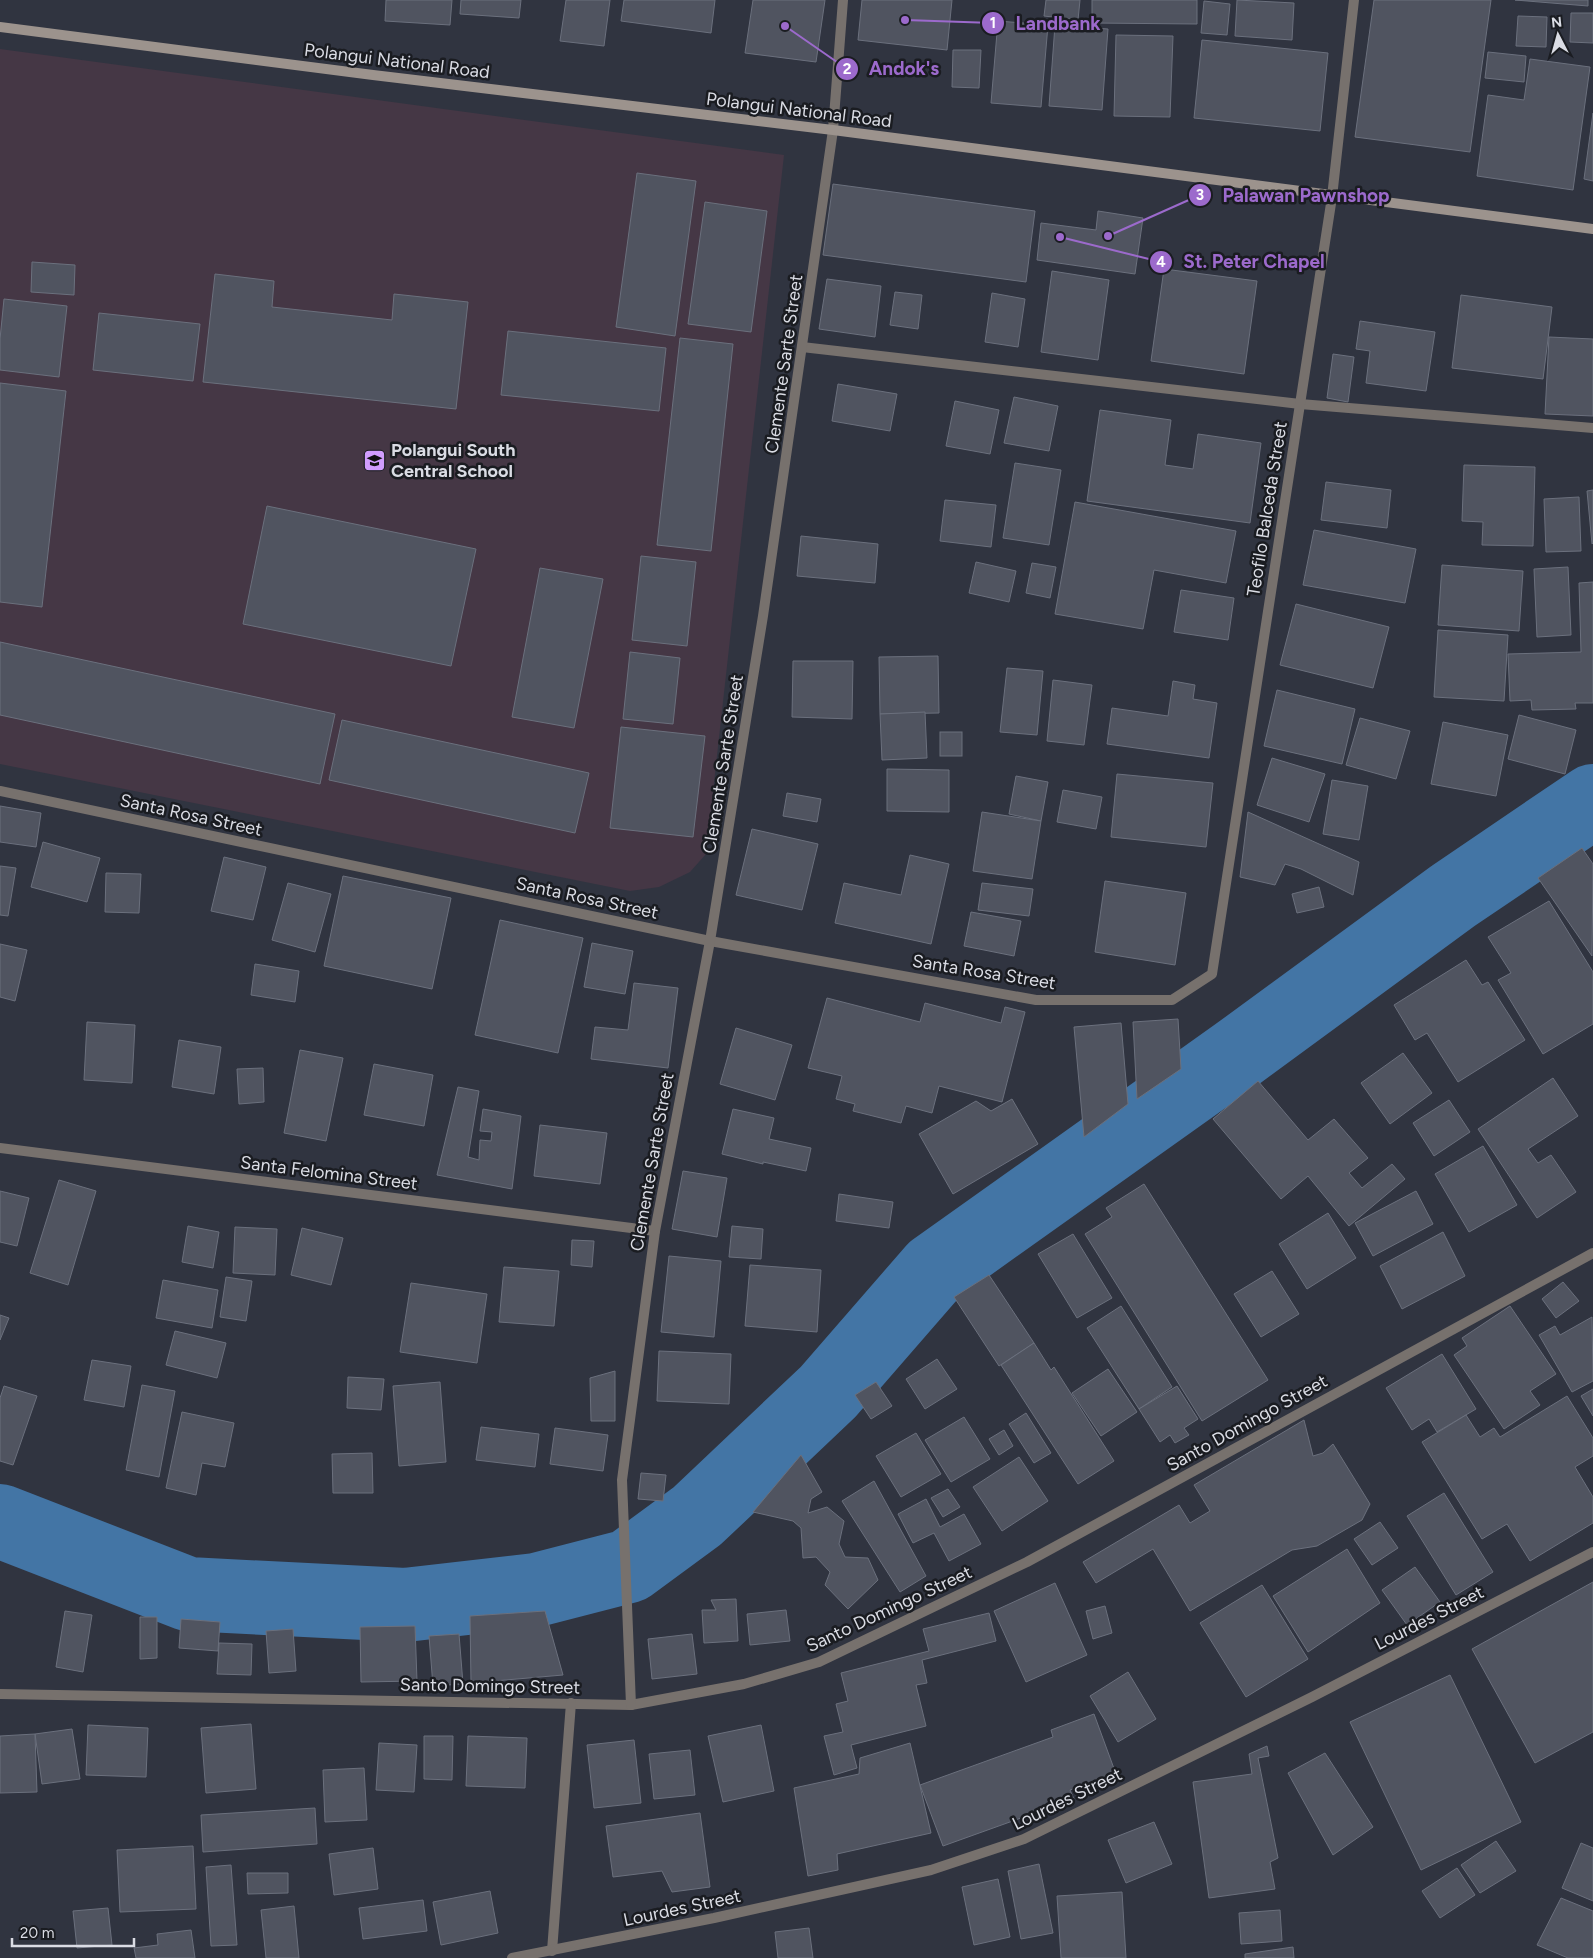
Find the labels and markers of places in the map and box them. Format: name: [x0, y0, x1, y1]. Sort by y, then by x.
callout: Landbank: [981, 6, 1111, 40]
callout: Andok's: [834, 52, 950, 86]
callout: Palawan Pawnshop: [1188, 178, 1400, 212]
callout: St. Peter Chapel: [1149, 245, 1335, 279]
place label: Polangui South Central School: [391, 439, 516, 482]
school or university icon: Polangui South Central School: [363, 448, 387, 472]

